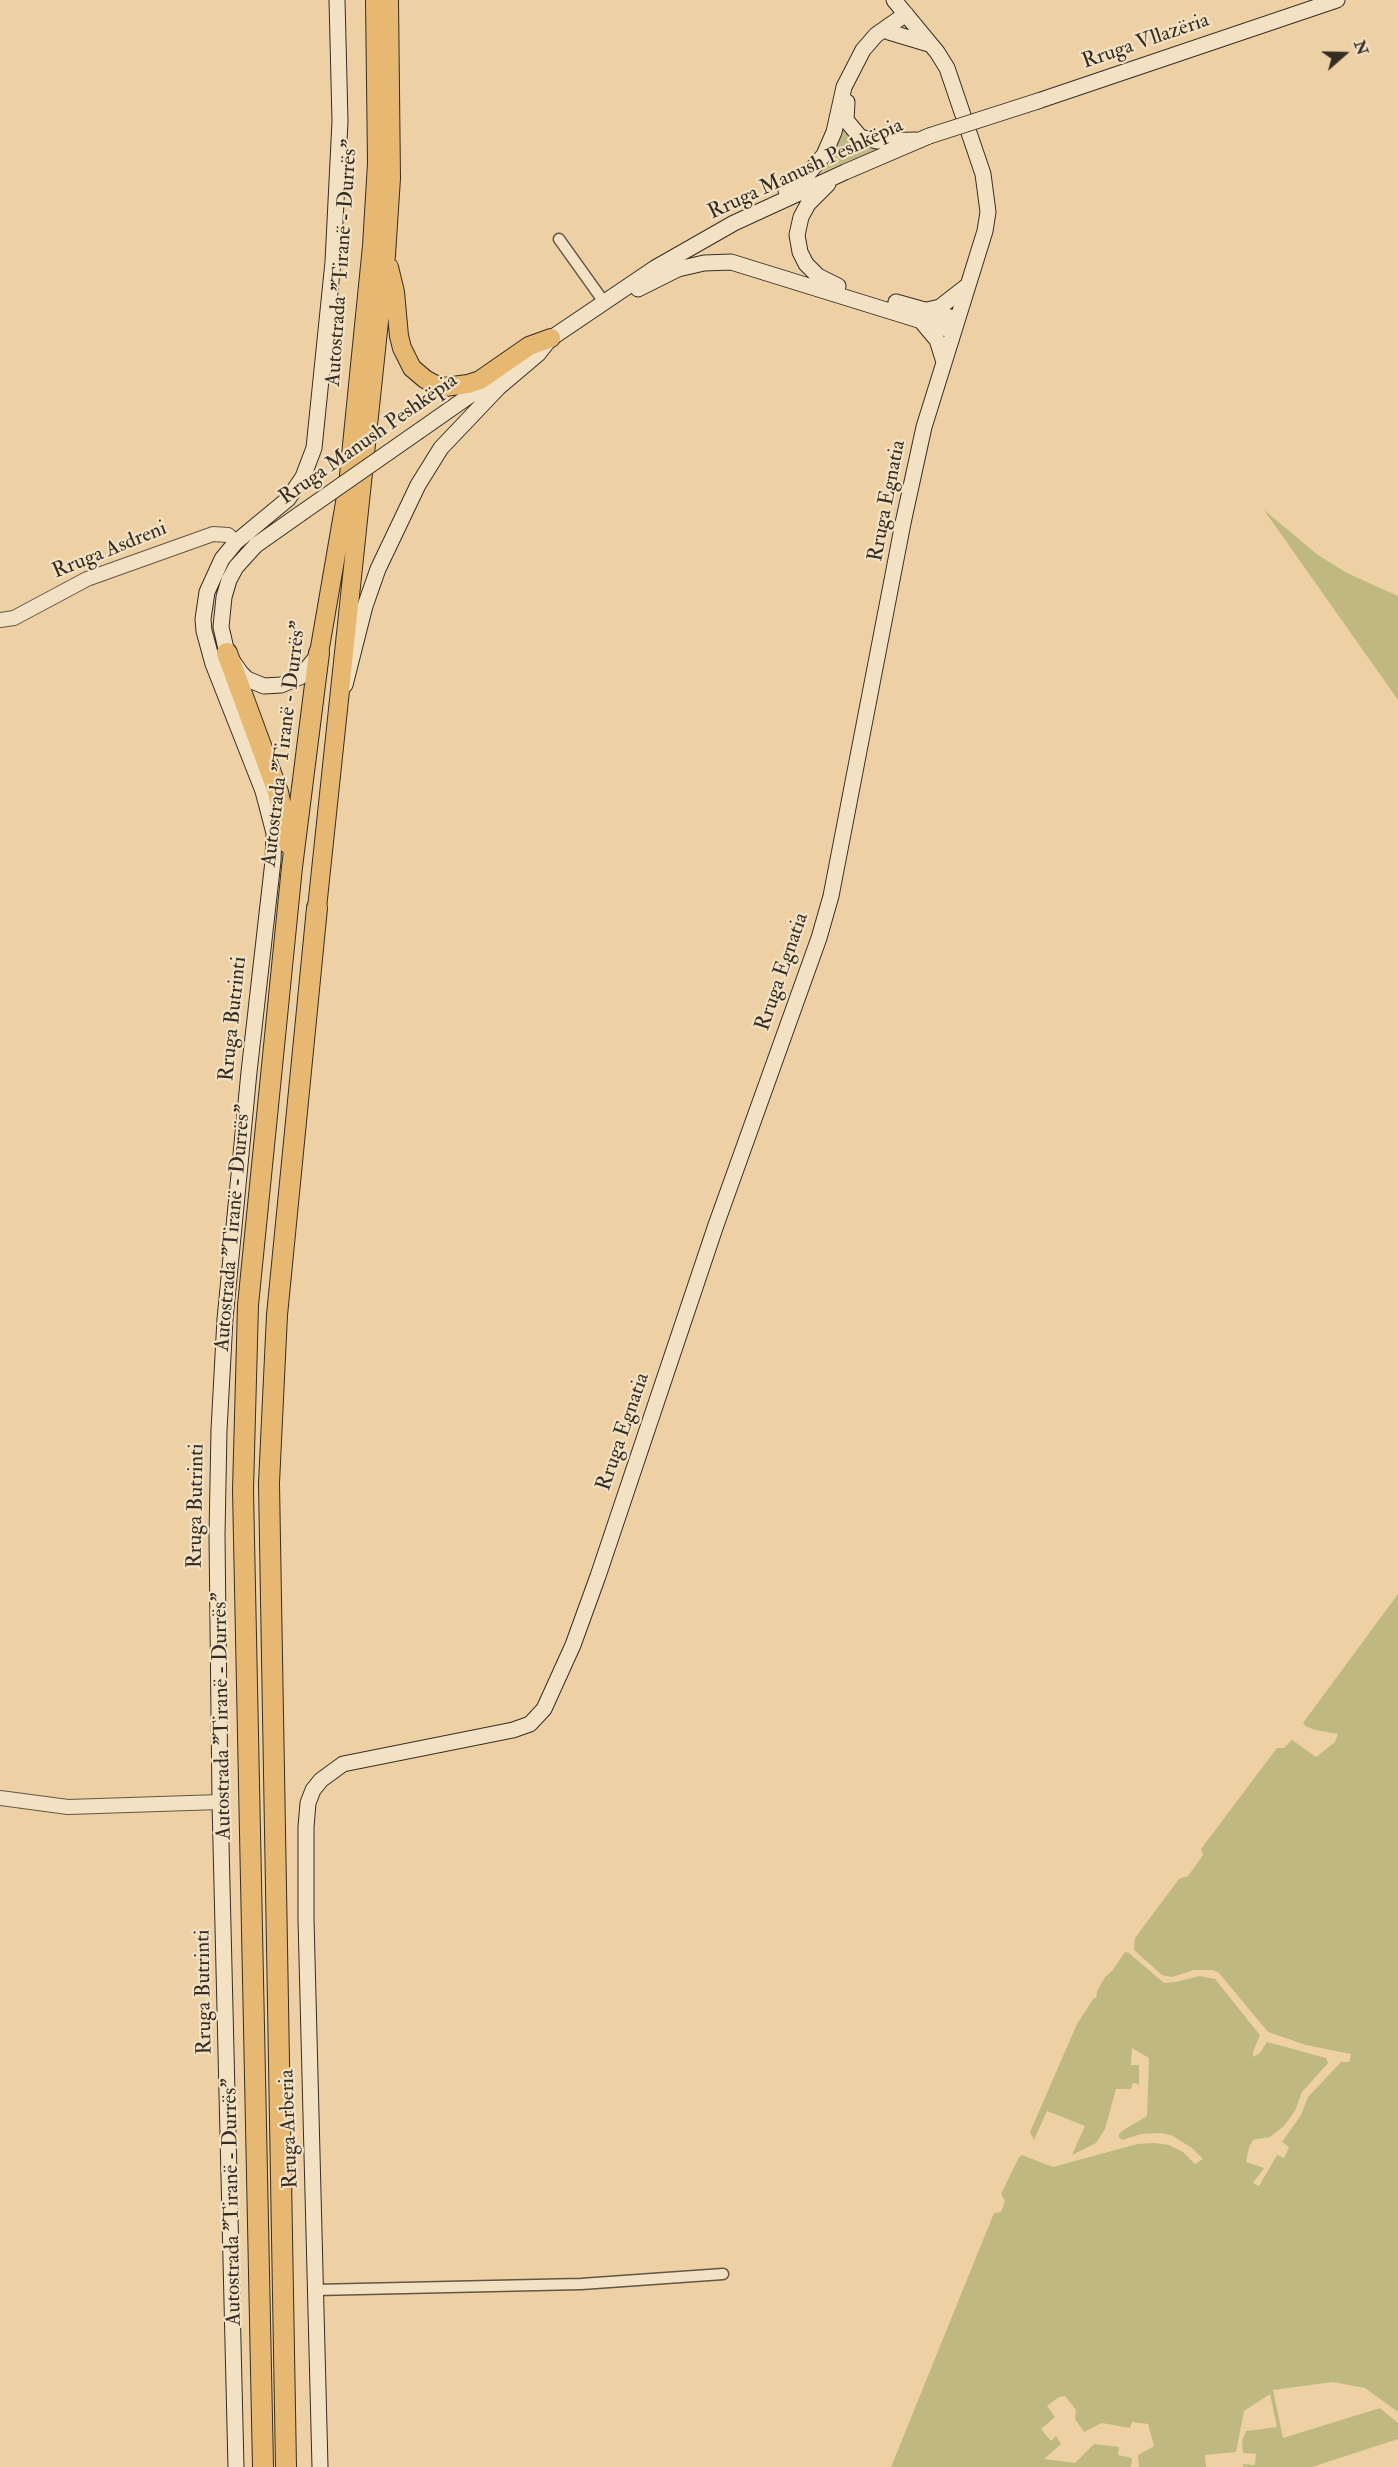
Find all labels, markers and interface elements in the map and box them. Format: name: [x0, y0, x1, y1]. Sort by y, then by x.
street label: Rruga Vllazëria: [1079, 8, 1213, 76]
north arrow: [1314, 24, 1374, 84]
text: N: [1349, 38, 1373, 58]
street label: Rruga Manush Peshkëpia: [705, 114, 907, 226]
street label: Autostrada "Tiranë - Durrës": [322, 139, 364, 387]
street label: Rruga Manush Peshkëpia: [275, 369, 463, 511]
street label: Rruga Egnatia: [864, 438, 912, 564]
street label: Rruga Asdreni: [49, 517, 171, 585]
street label: Autostrada "Tiranë - Durrës": [257, 620, 313, 868]
street label: Rruga Egnatia: [751, 910, 815, 1034]
street label: Rruga Butrinti: [215, 956, 253, 1082]
street label: Autostrada "Tiranë - Durrës": [211, 1104, 257, 1352]
street label: Rruga Egnatia: [592, 1370, 656, 1494]
street label: Rruga Butrinti: [183, 1443, 211, 1569]
street label: Autostrada "Tiranë - Durrës": [208, 1592, 238, 1840]
street label: Rruga Butrinti: [191, 1929, 219, 2055]
street label: Rruga Arberia: [275, 2069, 305, 2189]
street label: Autostrada "Tiranë - Durrës": [218, 2078, 248, 2326]

